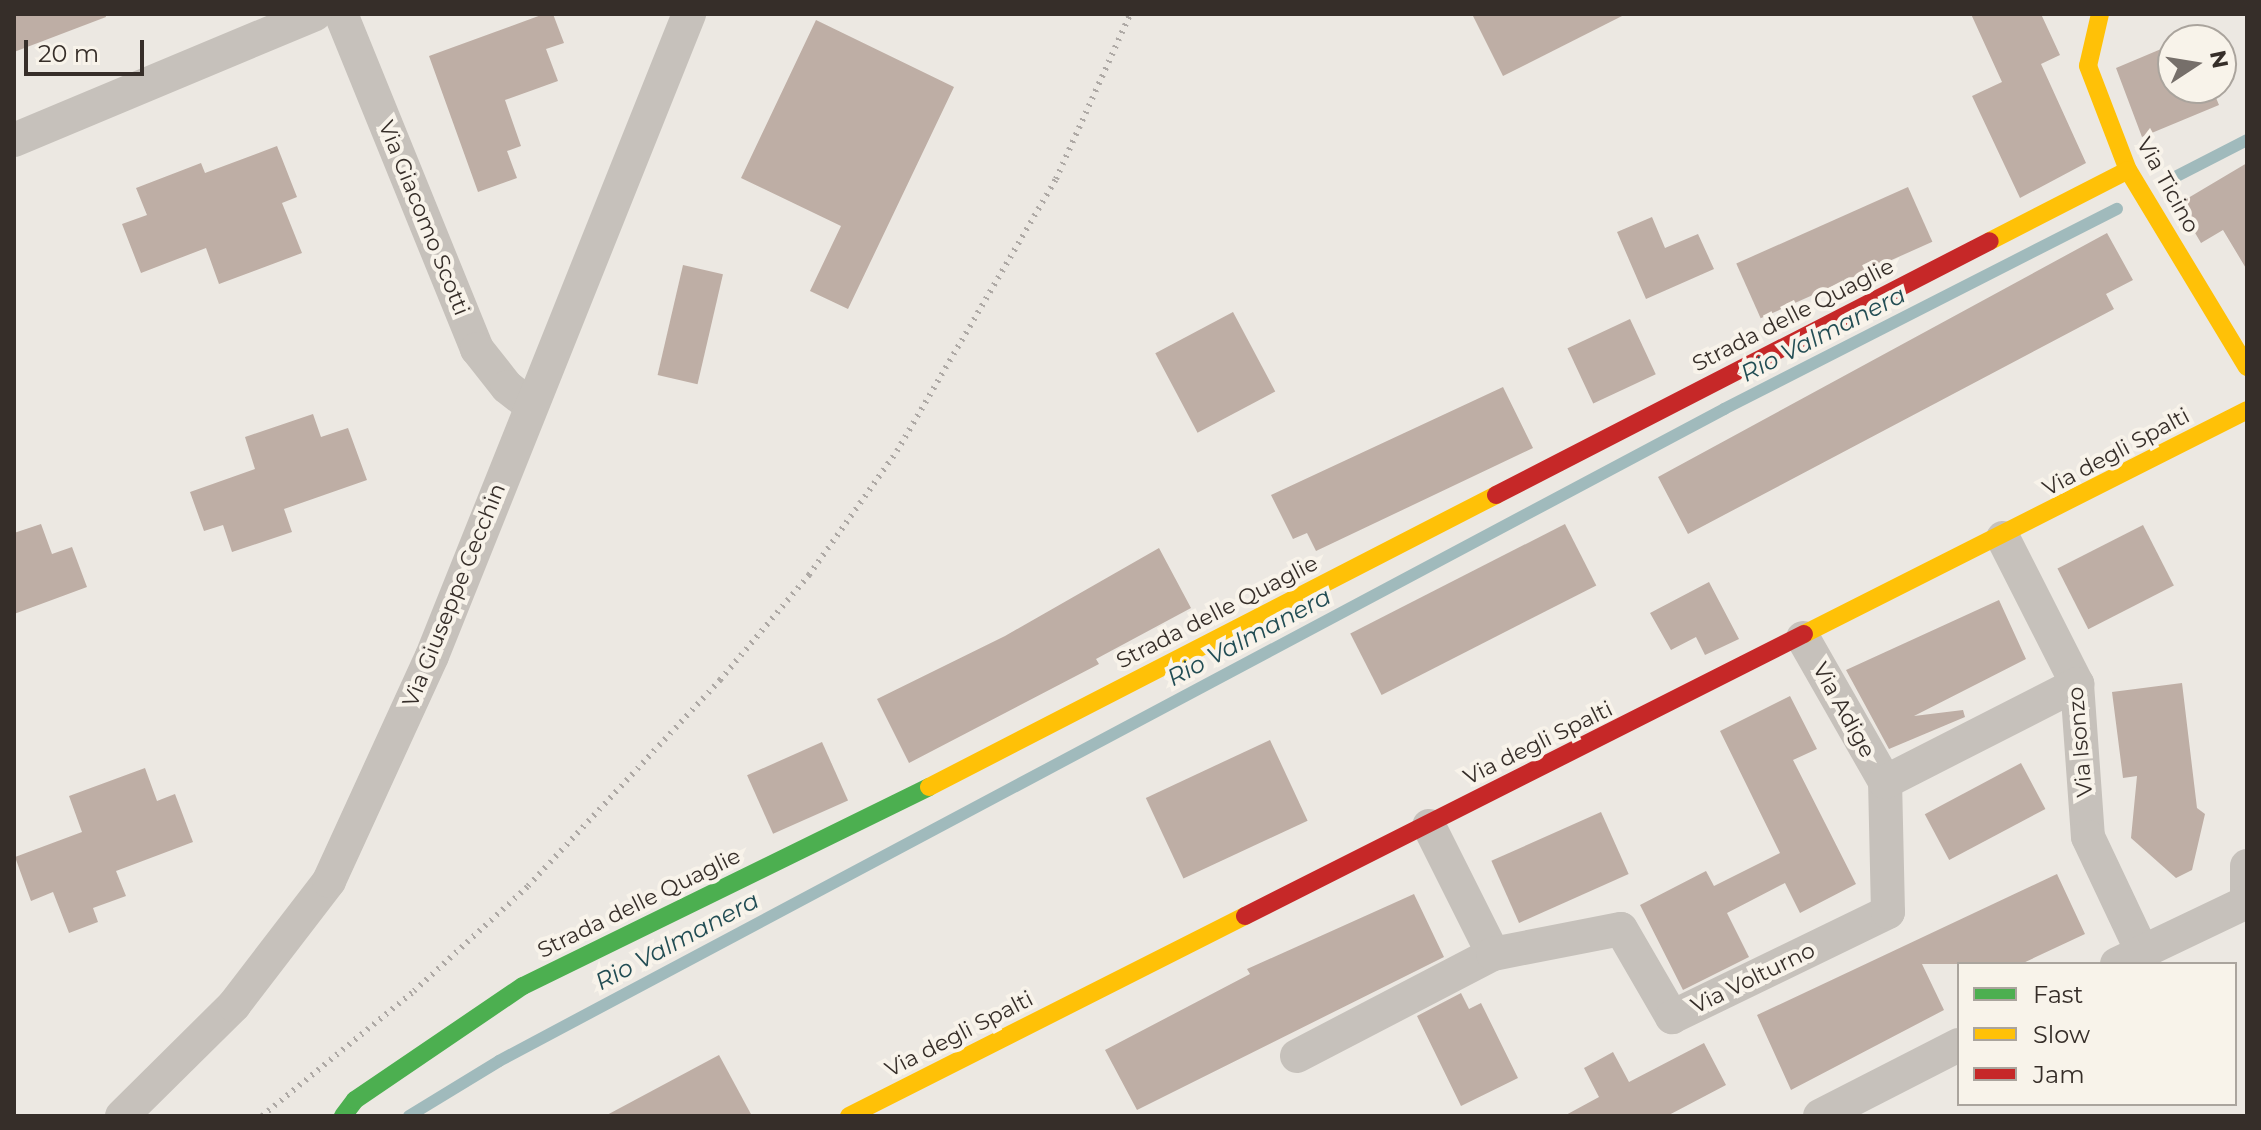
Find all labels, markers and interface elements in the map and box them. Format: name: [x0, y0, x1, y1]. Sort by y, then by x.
scale bar: [28, 24, 148, 74]
north arrow: [2157, 24, 2237, 104]
text: 20 m: [38, 39, 99, 68]
text: N: [2204, 48, 2234, 71]
street label: Via Giacomo Scotti: [373, 117, 475, 319]
street label: Via Ticino: [2131, 133, 2205, 237]
street label: Strada delle Quaglie: [1688, 253, 1898, 377]
water label: Rio Valmanera: [1736, 280, 1910, 388]
street label: Via degli Spalti: [2038, 402, 2194, 502]
street label: Via Giuseppe Cecchin: [397, 479, 511, 711]
street label: Strada delle Quaglie: [1112, 550, 1322, 674]
water label: Rio Valmanera: [1162, 582, 1336, 692]
street label: Via Adige: [1807, 658, 1881, 762]
street label: Via Isonzo: [2062, 686, 2098, 798]
street label: Via degli Spalti: [1459, 696, 1617, 790]
street label: Strada delle Quaglie: [533, 842, 745, 964]
water label: Rio Valmanera: [590, 886, 764, 996]
street label: Via Volturno: [1687, 937, 1819, 1019]
legend: [1957, 962, 2237, 1106]
text: Fast: [2033, 980, 2083, 1009]
street label: Via degli Spalti: [881, 985, 1037, 1083]
text: Slow: [2033, 1020, 2090, 1049]
text: Jam: [2033, 1060, 2085, 1089]

